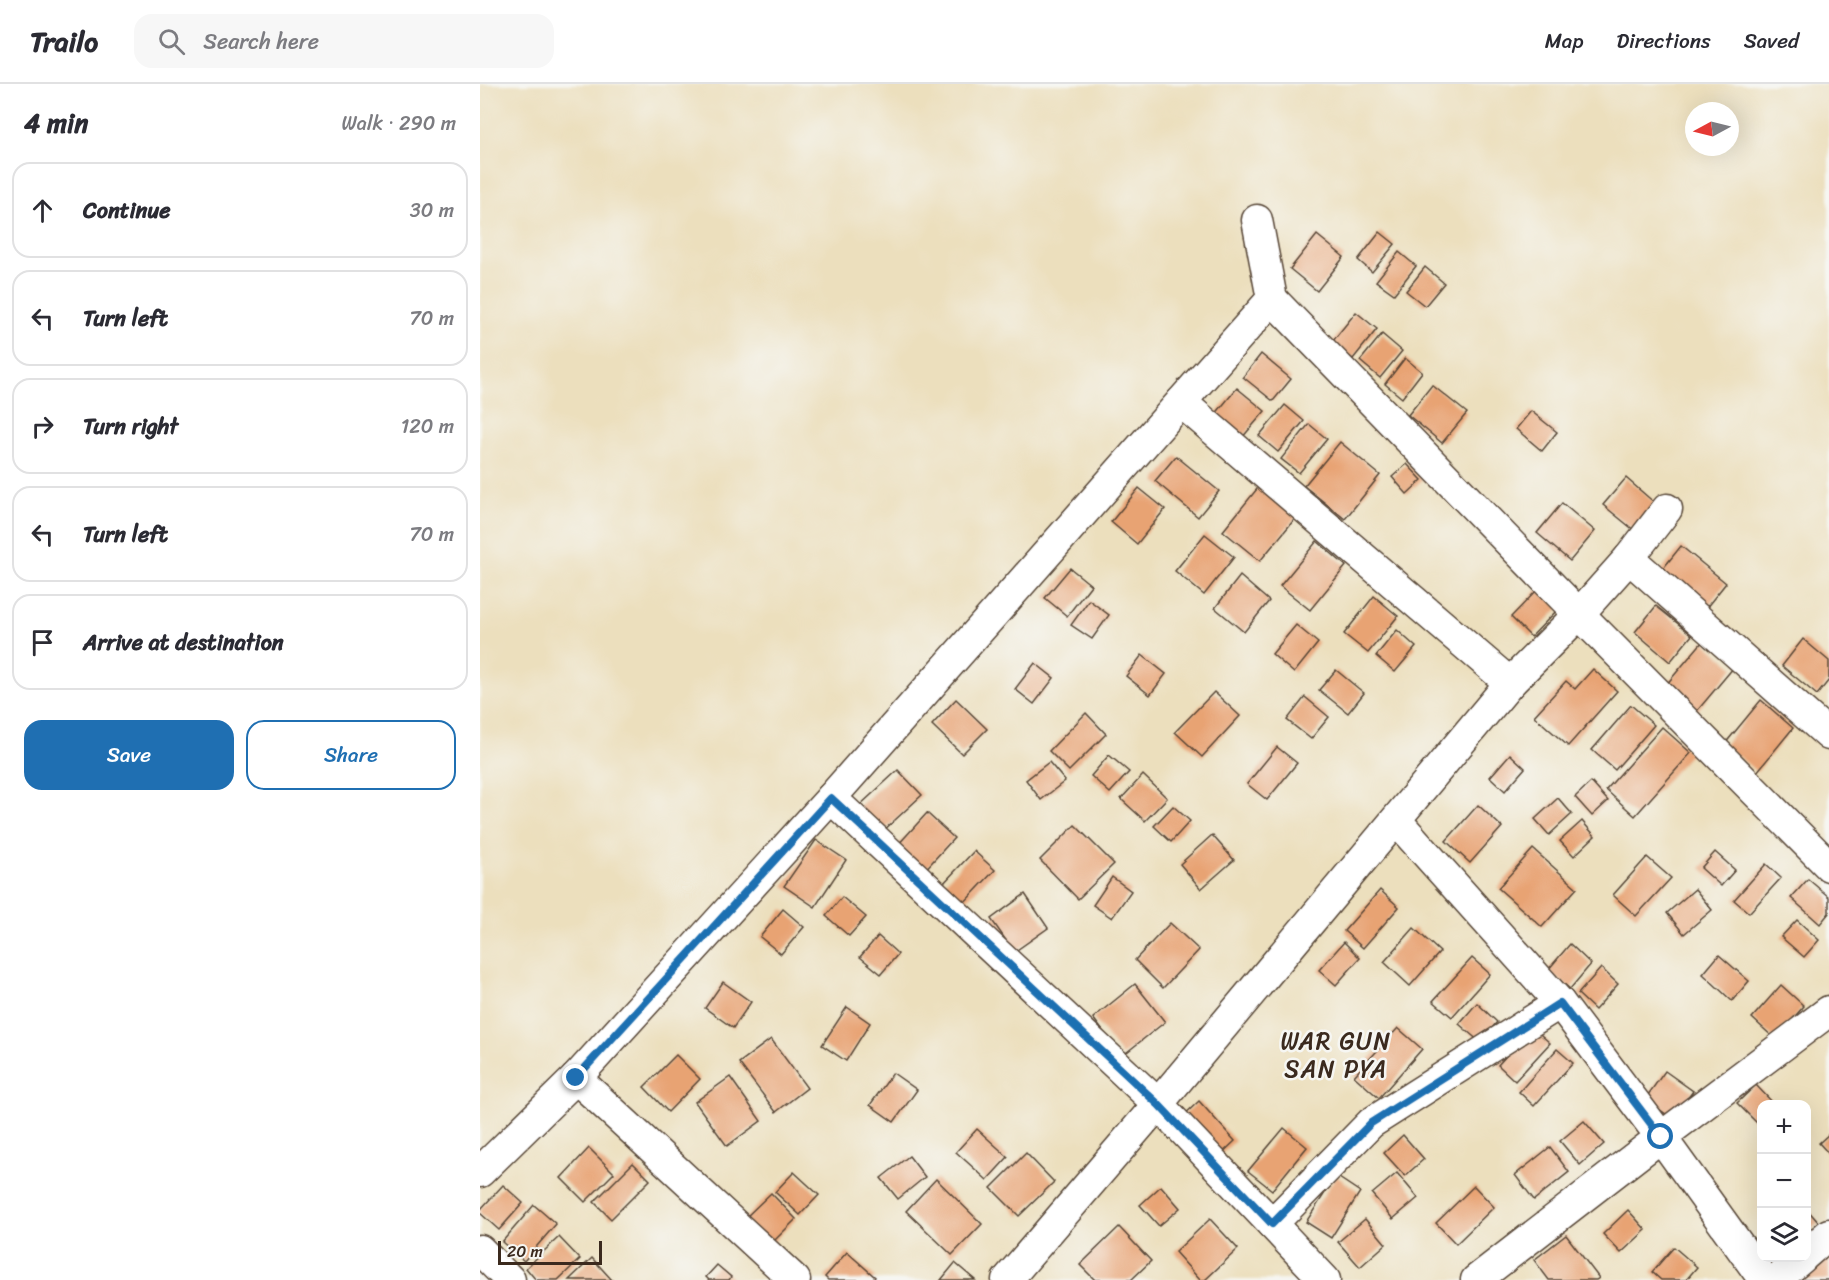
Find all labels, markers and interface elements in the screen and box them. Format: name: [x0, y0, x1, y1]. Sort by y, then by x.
search box: [134, 14, 554, 68]
text: Trailo: [30, 17, 98, 66]
text: Search here: [203, 22, 319, 61]
text: Map: [1545, 22, 1583, 60]
text: Directions: [1616, 22, 1711, 60]
text: Saved: [1744, 22, 1799, 60]
icon: search: [155, 25, 188, 58]
text: 4 min: [24, 100, 88, 146]
north arrow: [1685, 102, 1739, 156]
text: Walk · 290 m: [341, 106, 456, 141]
text: Continue: [83, 191, 171, 230]
text: 30 m: [410, 193, 454, 228]
icon: ahead: [26, 194, 59, 227]
text: Turn left: [83, 299, 168, 338]
text: 70 m: [409, 301, 454, 336]
icon: left: [26, 302, 59, 335]
text: Turn right: [83, 407, 178, 446]
text: 120 m: [401, 409, 454, 444]
icon: right: [26, 410, 59, 443]
text: Turn left: [83, 515, 168, 554]
text: 70 m: [409, 517, 454, 552]
icon: left: [26, 518, 59, 551]
text: Arrive at destination: [83, 623, 284, 662]
icon: arrive: [26, 626, 59, 659]
button: Save: [24, 720, 234, 790]
button: Share: [246, 720, 456, 790]
district label: WAR GUN SAN PYA: [1280, 1020, 1392, 1090]
route end: [562, 1064, 588, 1090]
map controls: [1757, 1100, 1811, 1262]
button: +: [1757, 1100, 1811, 1154]
route start: [1647, 1123, 1673, 1149]
button: −: [1757, 1154, 1811, 1208]
button: layers: [1757, 1208, 1811, 1262]
text: 20 m: [507, 1237, 543, 1266]
scale bar: [498, 1238, 602, 1266]

